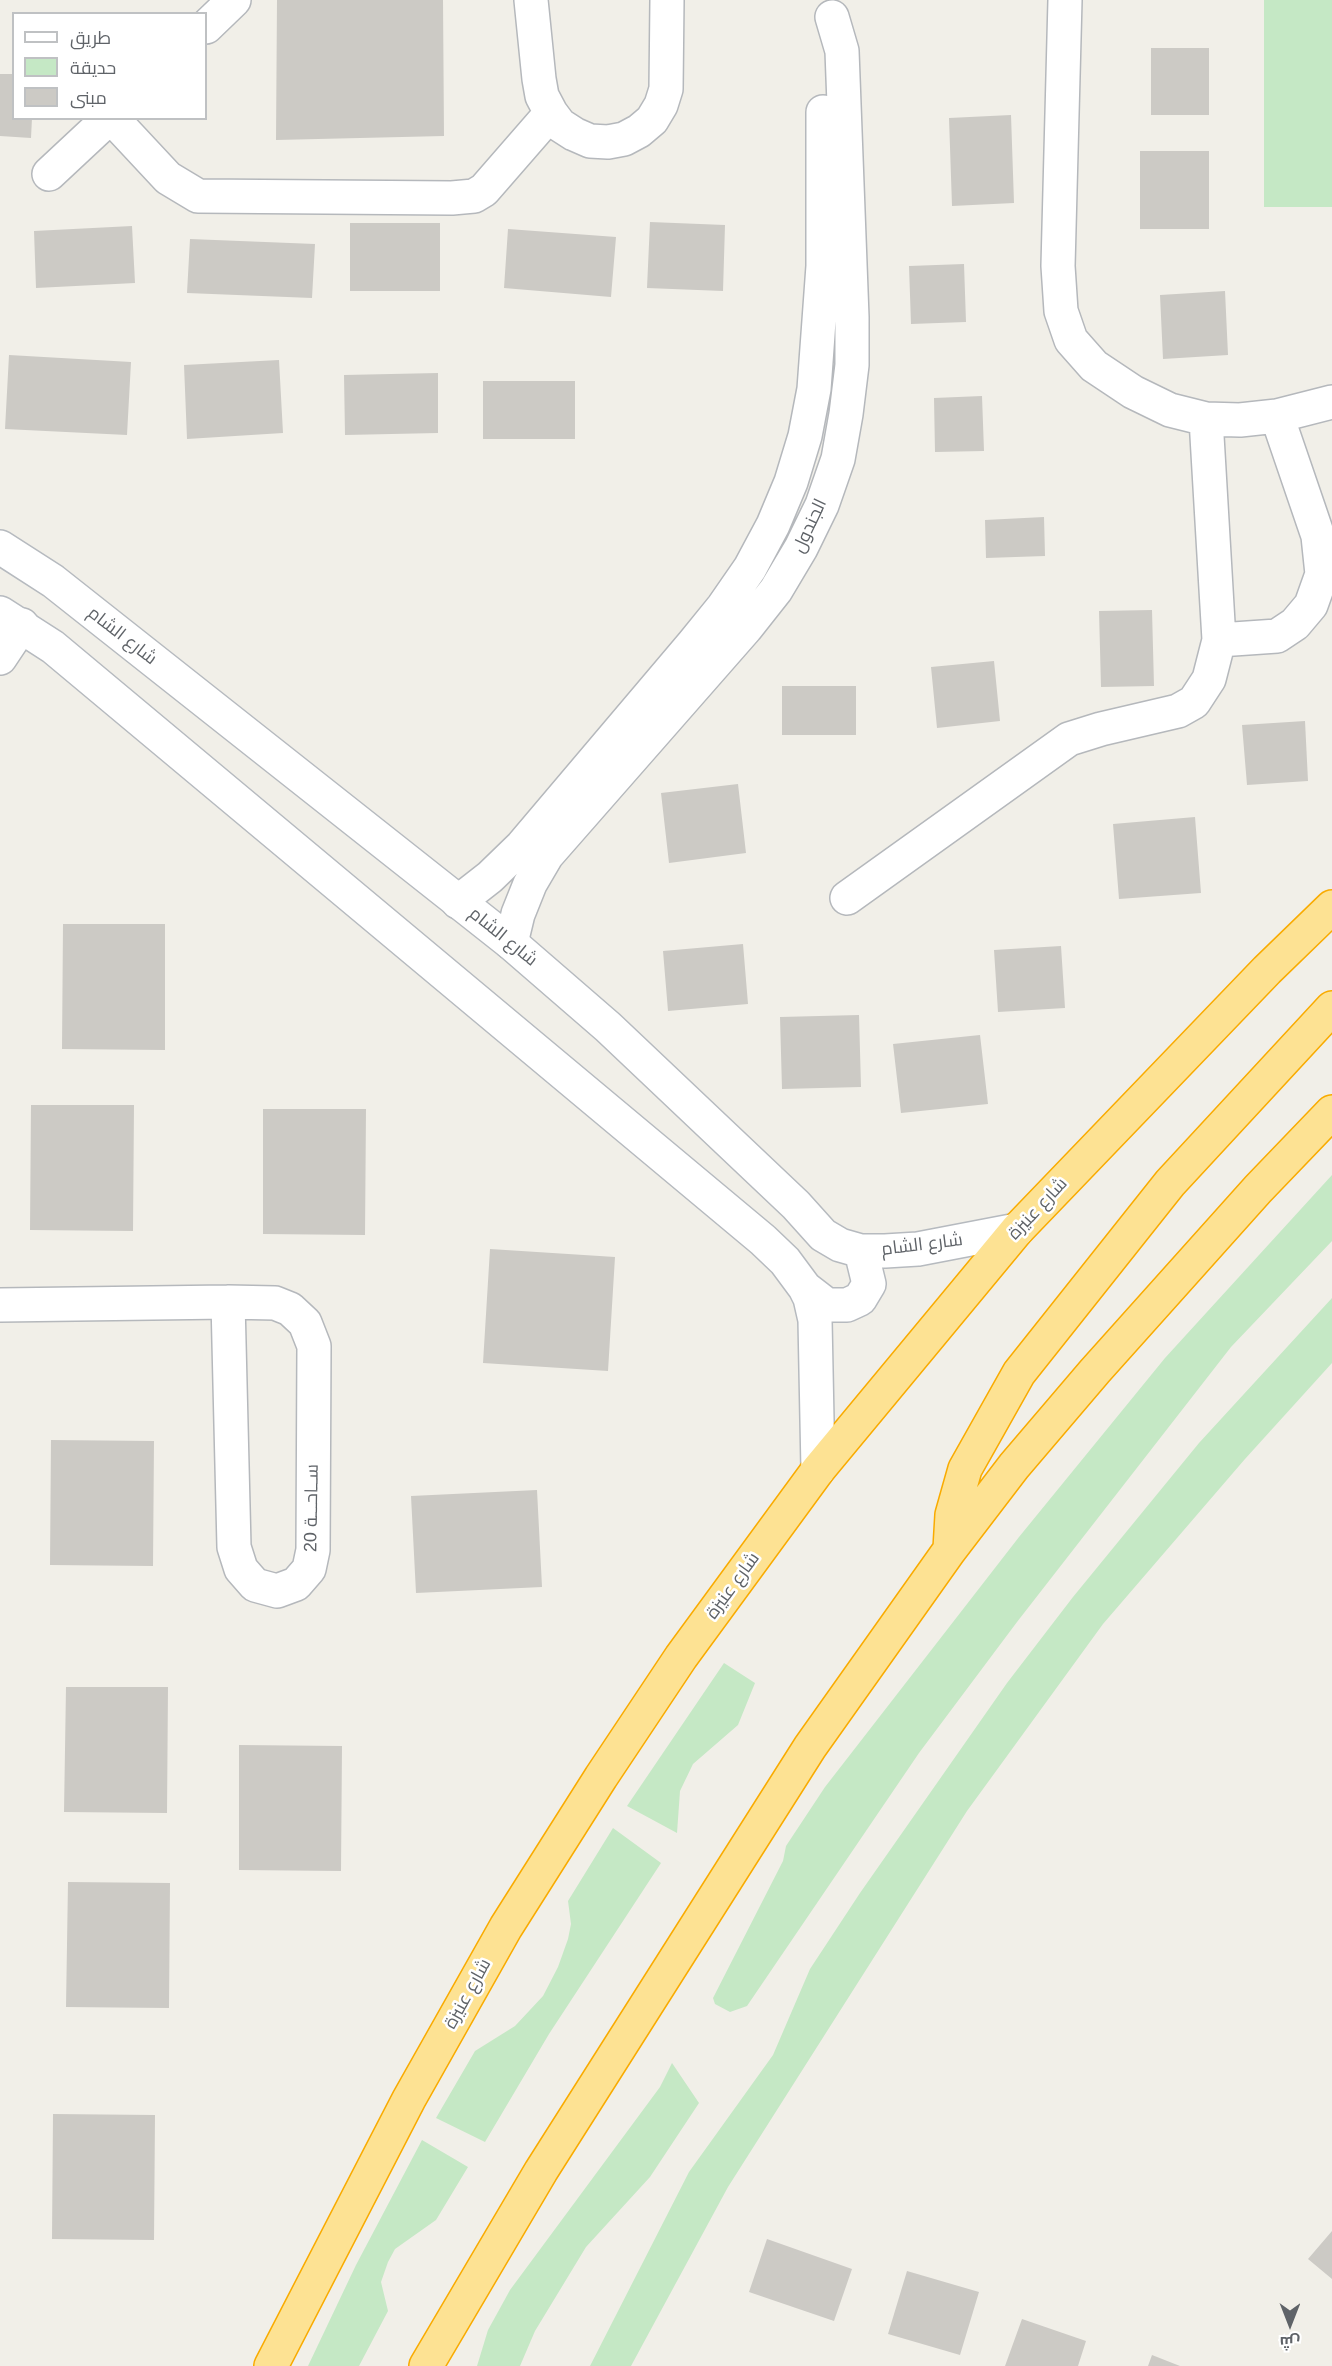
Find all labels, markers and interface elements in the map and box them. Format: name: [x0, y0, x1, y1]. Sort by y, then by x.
legend: [12, 12, 207, 120]
text: طريق: [70, 28, 111, 48]
text: حديقة: [70, 58, 116, 78]
text: مبنى: [70, 88, 107, 108]
street label: الجندول: [788, 495, 832, 557]
street label: شارع الشام: [83, 602, 161, 670]
street label: شارع الشام: [464, 903, 542, 971]
street label: شارع عنيزة: [1004, 1173, 1072, 1245]
street label: شارع الشام: [880, 1229, 964, 1261]
street label: ســاحـــة 20: [300, 1464, 324, 1552]
street label: شارع عنيزة: [702, 1548, 764, 1624]
street label: شارع عنيزة: [440, 1955, 496, 2033]
north arrow: [1260, 2294, 1320, 2354]
text: ش: [1280, 2334, 1300, 2351]

